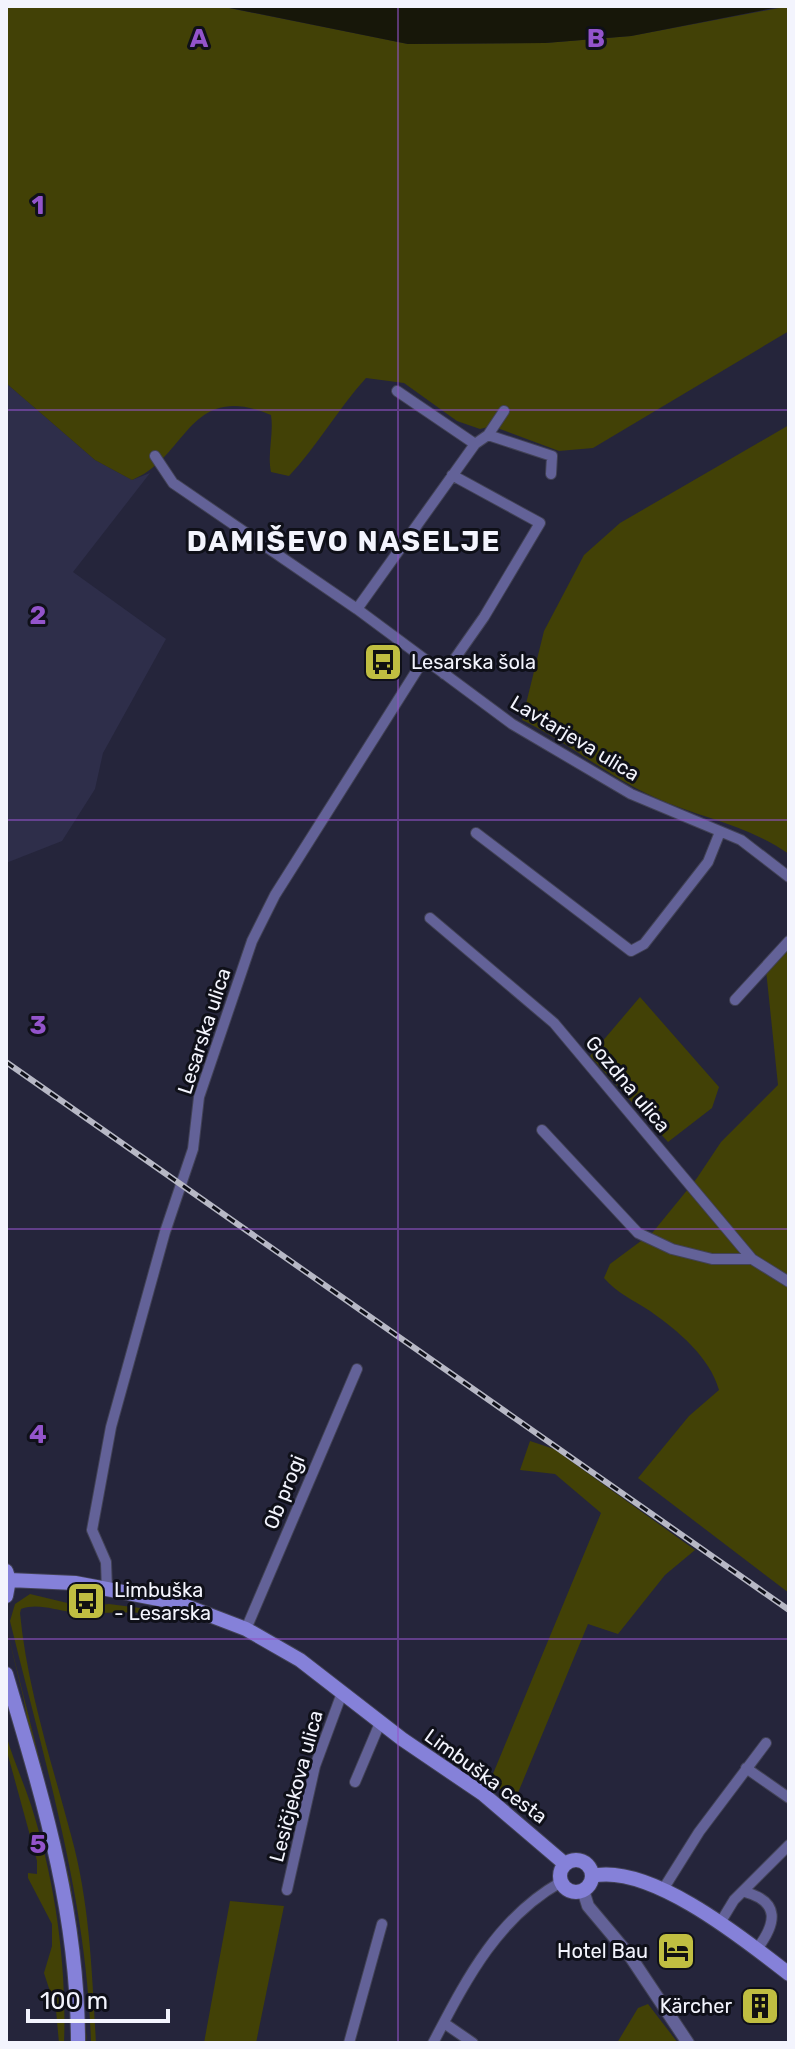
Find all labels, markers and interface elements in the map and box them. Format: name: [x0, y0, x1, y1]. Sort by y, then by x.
text: A: [190, 23, 209, 54]
text: B: [587, 23, 605, 54]
text: 1: [32, 190, 44, 221]
district label: DAMIŠEVO NASELJE: [187, 525, 501, 558]
text: 2: [30, 600, 46, 631]
bus stop icon: Lesarska šola: [362, 641, 404, 683]
place label: Lesarska šola: [411, 650, 536, 674]
street label: Lavtarjeva ulica: [506, 690, 644, 786]
street label: Lesarska ulica: [172, 965, 236, 1097]
text: 3: [29, 1010, 47, 1041]
street label: Gozdna ulica: [581, 1031, 675, 1137]
text: 4: [29, 1419, 47, 1450]
street label: Ob progi: [258, 1451, 310, 1533]
place label: Limbuška - Lesarska: [114, 1578, 211, 1625]
bus stop icon: Limbuška - Lesarska: [65, 1580, 107, 1622]
street label: Lesičjekova ulica: [264, 1708, 328, 1864]
street label: Limbuška cesta: [420, 1724, 552, 1828]
text: 5: [30, 1829, 46, 1860]
hotel icon: Hotel Bau: [655, 1930, 697, 1972]
place label: Hotel Bau: [557, 1939, 648, 1963]
scale bar: [28, 1973, 168, 2023]
building icon: Kärcher: [739, 1985, 781, 2027]
text: 100 m: [40, 1987, 108, 2015]
place label: Kärcher: [660, 1994, 732, 2018]

